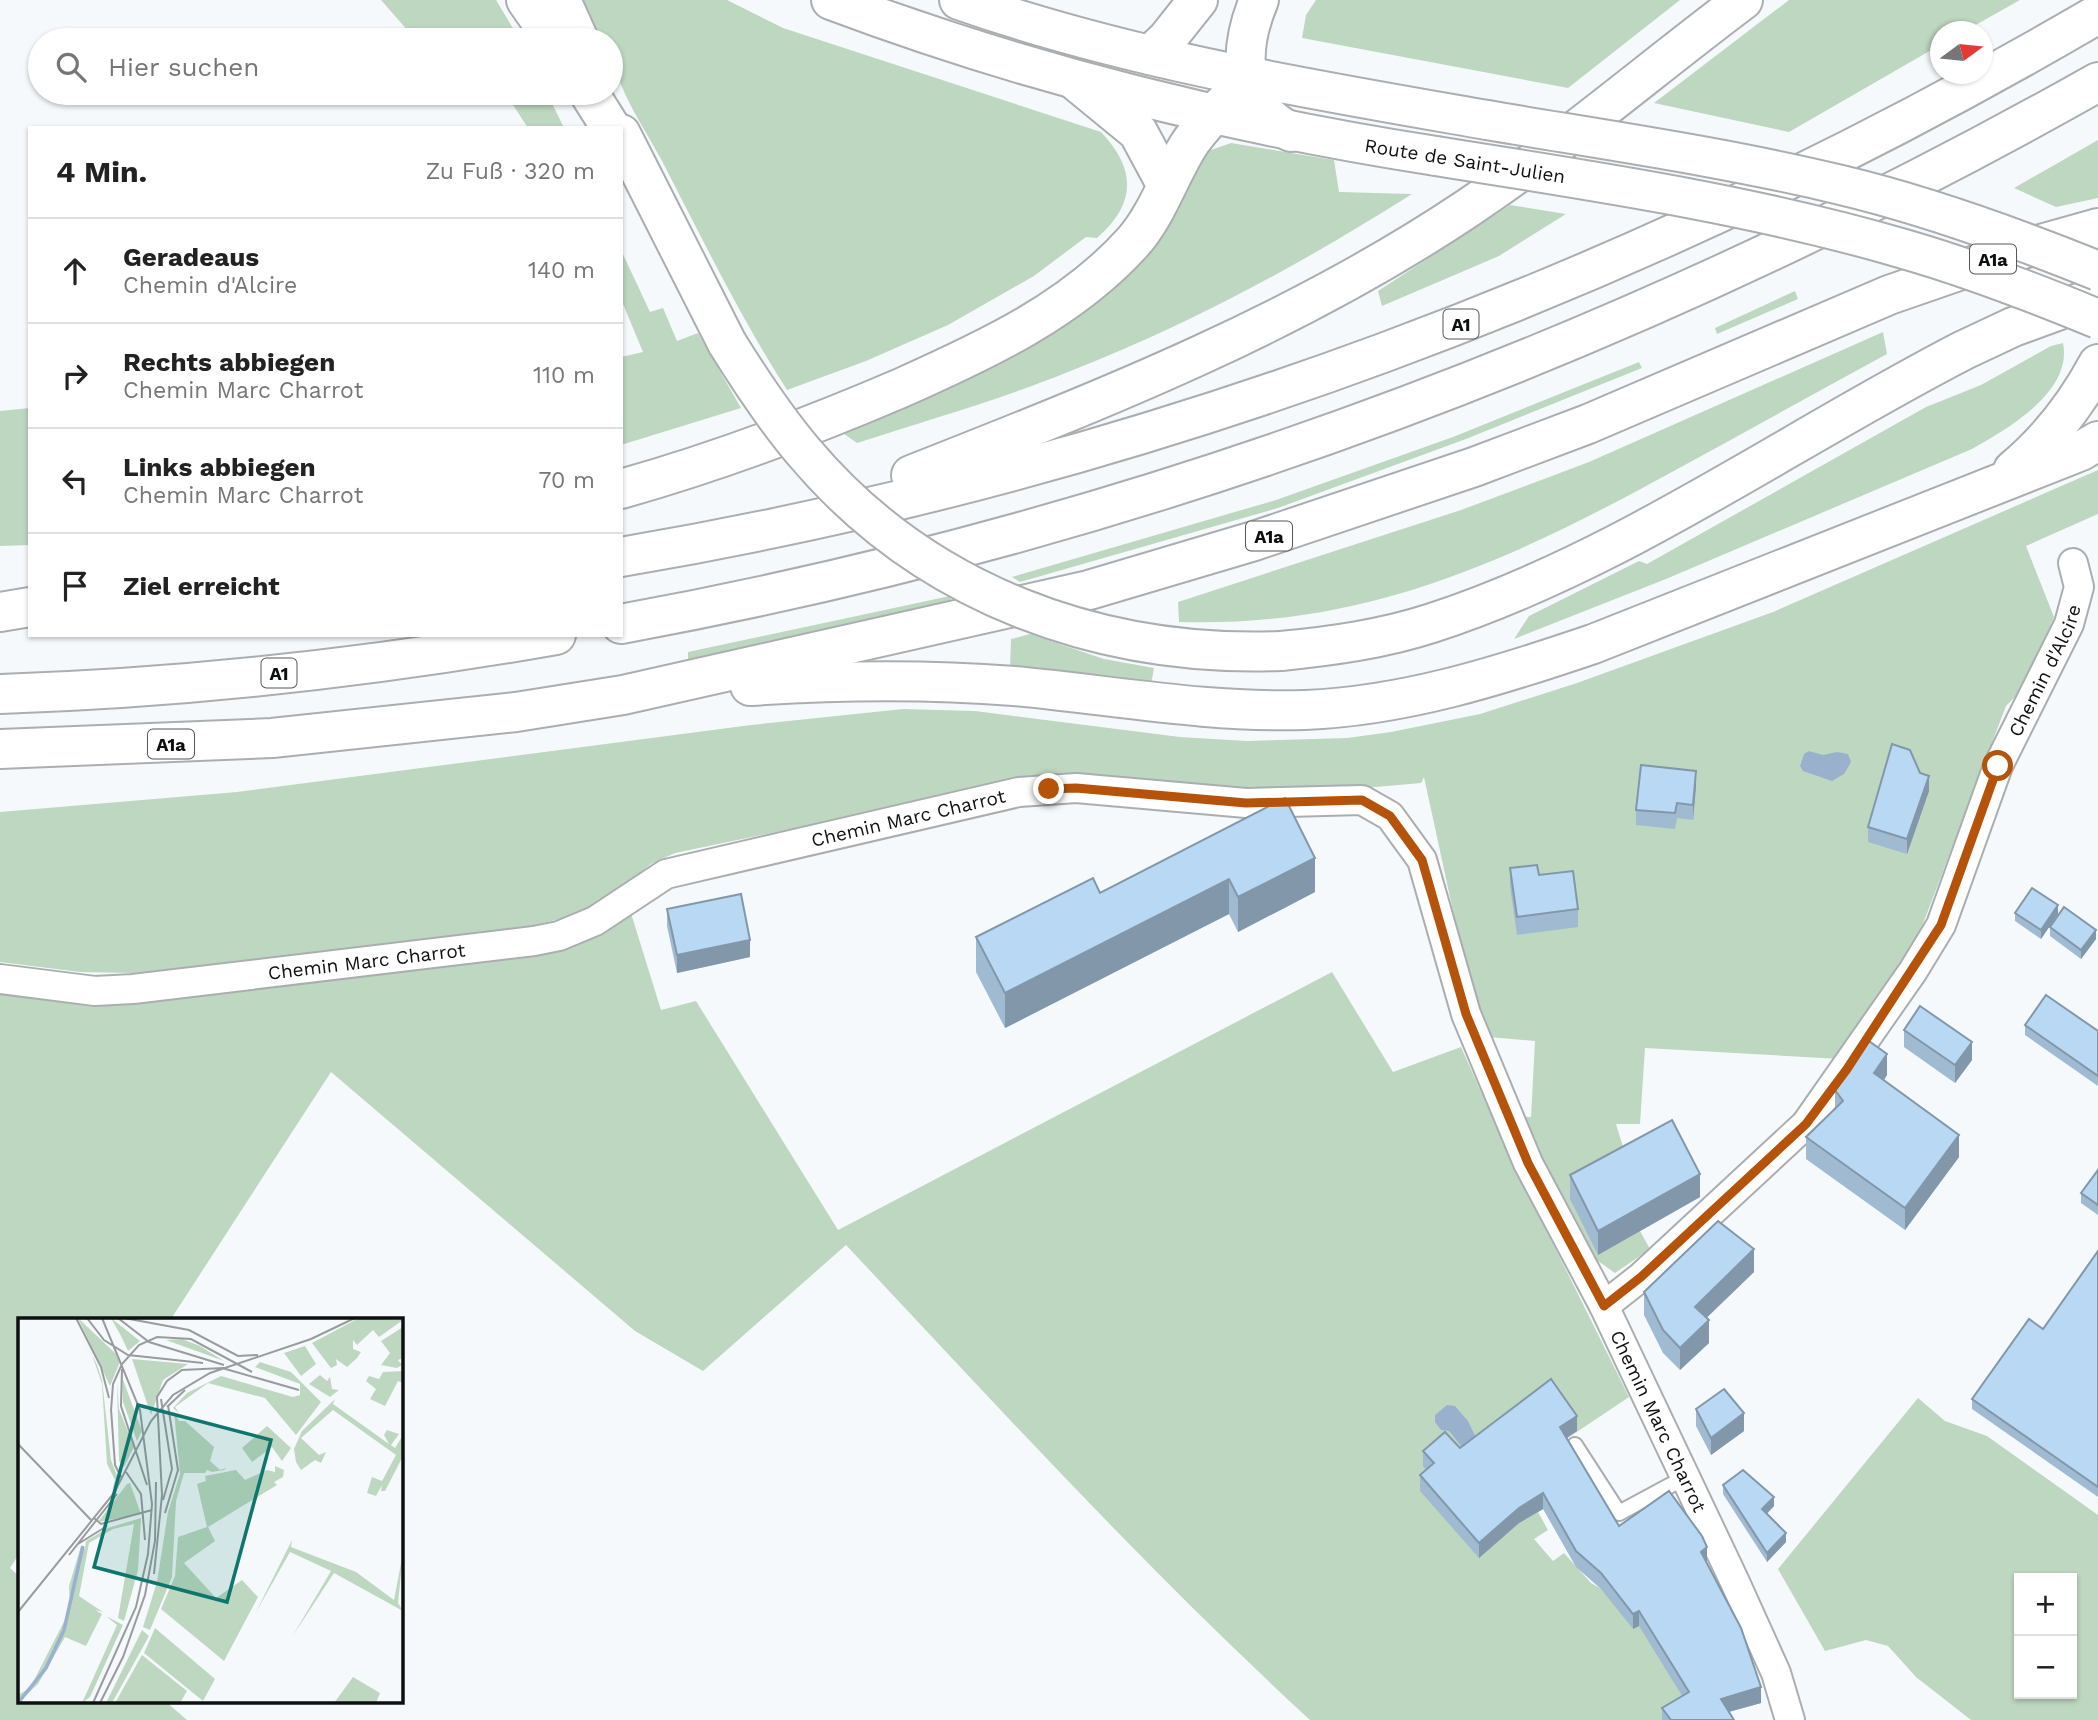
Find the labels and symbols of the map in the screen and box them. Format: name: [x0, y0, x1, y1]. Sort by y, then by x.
north arrow: [1930, 21, 1993, 84]
street label: Route de Saint-Julien: [1363, 134, 1567, 188]
road number: A1a: [1970, 244, 2016, 274]
road number: A1: [1444, 310, 1478, 338]
road number: A1a: [1246, 522, 1292, 550]
street label: Chemin d'Alcire: [2003, 602, 2085, 740]
road number: A1: [262, 658, 296, 688]
road number: A1a: [148, 730, 194, 758]
route start: [1982, 750, 2013, 781]
route end: [1033, 773, 1064, 804]
street label: Chemin Marc Charrot: [809, 784, 1008, 851]
street label: Chemin Marc Charrot: [267, 938, 467, 984]
inset map: [18, 1318, 402, 1702]
street label: Chemin Marc Charrot: [1606, 1326, 1712, 1516]

